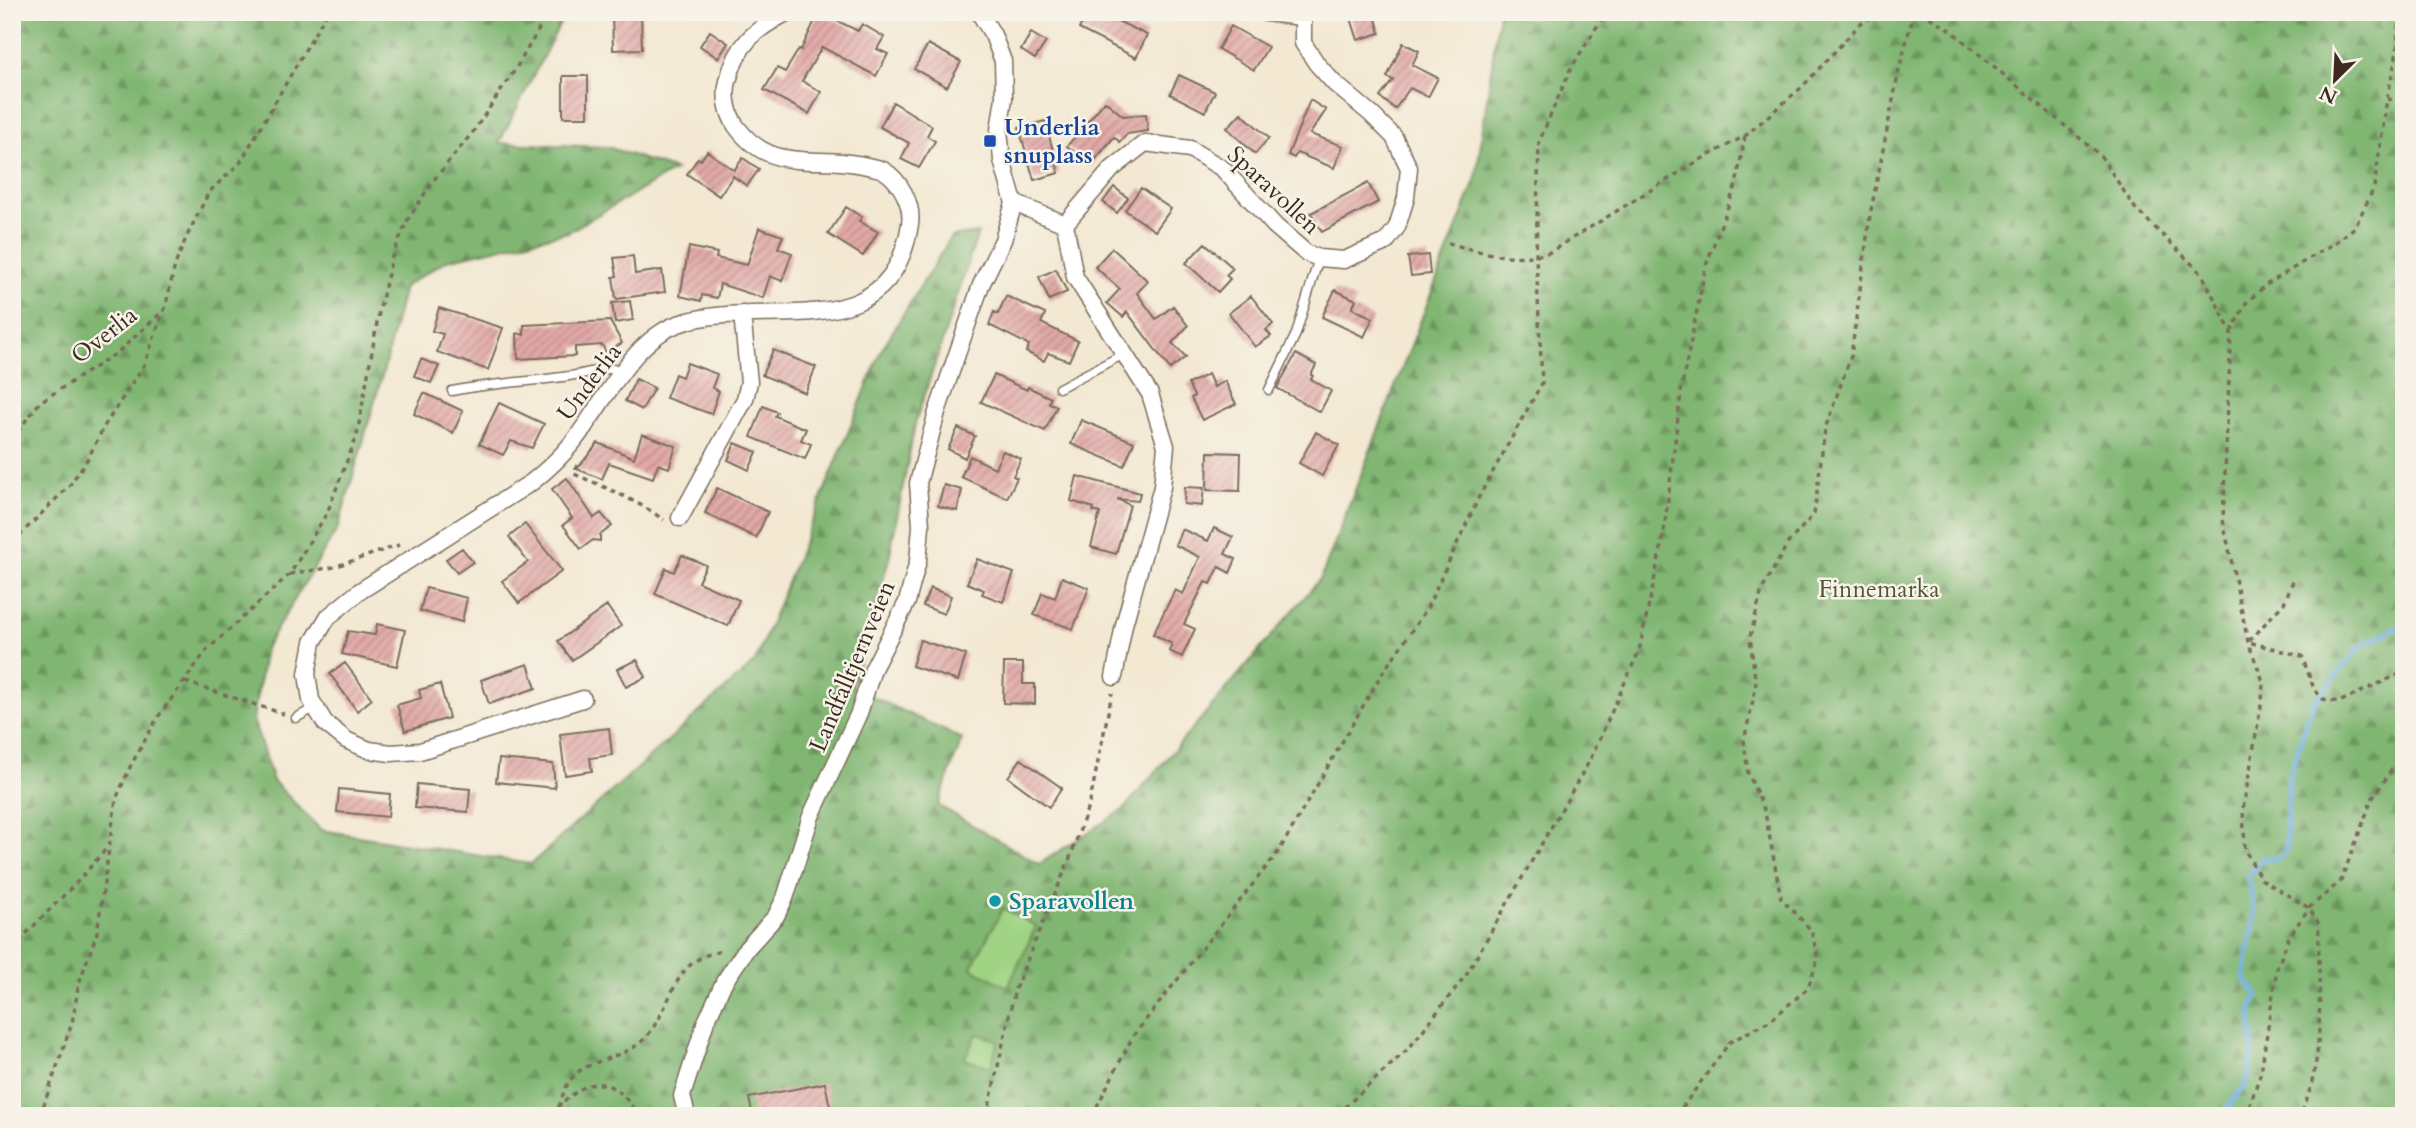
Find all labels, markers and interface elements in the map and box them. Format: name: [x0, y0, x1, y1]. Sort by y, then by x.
north arrow: [2300, 46, 2370, 116]
text: N: [2315, 79, 2341, 110]
place label: Underlia snuplass: [1004, 111, 1100, 172]
marker: Underlia snuplass: [982, 133, 998, 149]
street label: Sparavollen: [1220, 139, 1328, 242]
street label: Overlia: [64, 299, 145, 372]
street label: Underlia: [549, 336, 630, 428]
park label: Finnemarka: [1818, 573, 1940, 606]
street label: Landfalltjernveien: [801, 575, 904, 757]
place label: Sparavollen: [1009, 885, 1135, 918]
marker: Sparavollen: [987, 893, 1003, 909]

